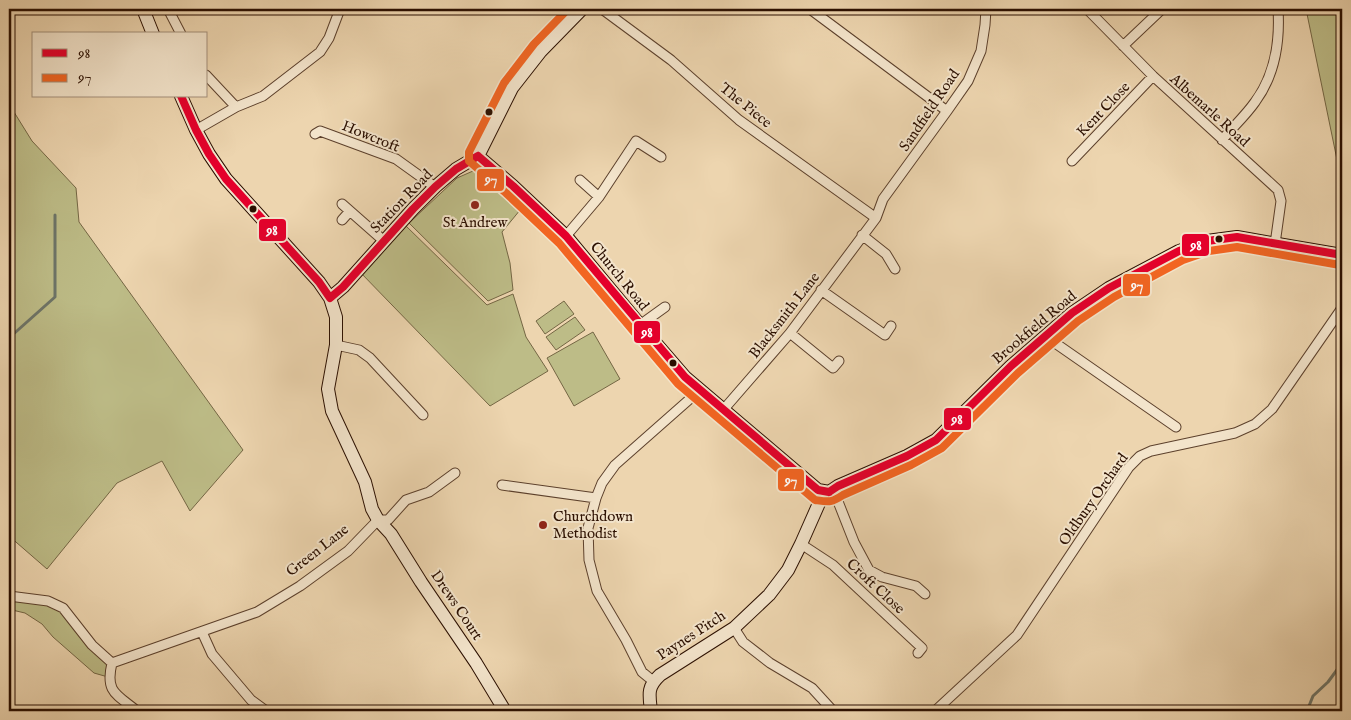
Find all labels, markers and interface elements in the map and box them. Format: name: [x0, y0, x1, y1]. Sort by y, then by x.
legend: [32, 32, 208, 98]
text: 98: [77, 44, 91, 63]
street label: Sandfield Road: [895, 65, 964, 155]
text: 97: [77, 68, 92, 87]
street label: Albemarle Road: [1165, 69, 1254, 152]
street label: Kent Close: [1073, 78, 1134, 141]
street label: The Piece: [716, 79, 776, 132]
unlabelled marker: [484, 107, 494, 117]
street label: Howcroft: [339, 116, 403, 157]
street label: Station Road: [366, 165, 437, 237]
line badge: 97: [476, 168, 505, 192]
text: 97: [484, 171, 498, 189]
marker: St Andrew: [469, 199, 481, 211]
unlabelled marker: [248, 204, 258, 214]
place label: St Andrew: [443, 213, 508, 232]
line badge: 98: [258, 218, 287, 242]
text: 98: [265, 222, 278, 240]
line badge: 98: [1181, 233, 1210, 257]
unlabelled marker: [1214, 234, 1224, 244]
text: 98: [1189, 237, 1202, 255]
street label: Church Road: [586, 238, 654, 316]
street label: Blacksmith Lane: [745, 268, 824, 362]
line badge: 97: [1122, 273, 1151, 297]
text: 97: [1130, 277, 1144, 295]
street label: Brookfield Road: [988, 286, 1081, 368]
line badge: 98: [633, 320, 661, 344]
text: 98: [640, 324, 653, 342]
unlabelled marker: [668, 358, 678, 368]
line badge: 98: [943, 407, 972, 431]
text: 98: [950, 411, 963, 429]
street label: Oldbury Orchard: [1054, 448, 1133, 549]
line badge: 97: [777, 468, 805, 492]
text: 97: [784, 472, 798, 490]
place label: Churchdown Methodist: [553, 507, 633, 543]
marker: Churchdown Methodist: [537, 519, 549, 531]
street label: Green Lane: [282, 520, 353, 581]
street label: Croft Close: [842, 555, 909, 618]
street label: Drews Court: [426, 567, 487, 644]
street label: Paynes Pitch: [653, 606, 729, 665]

